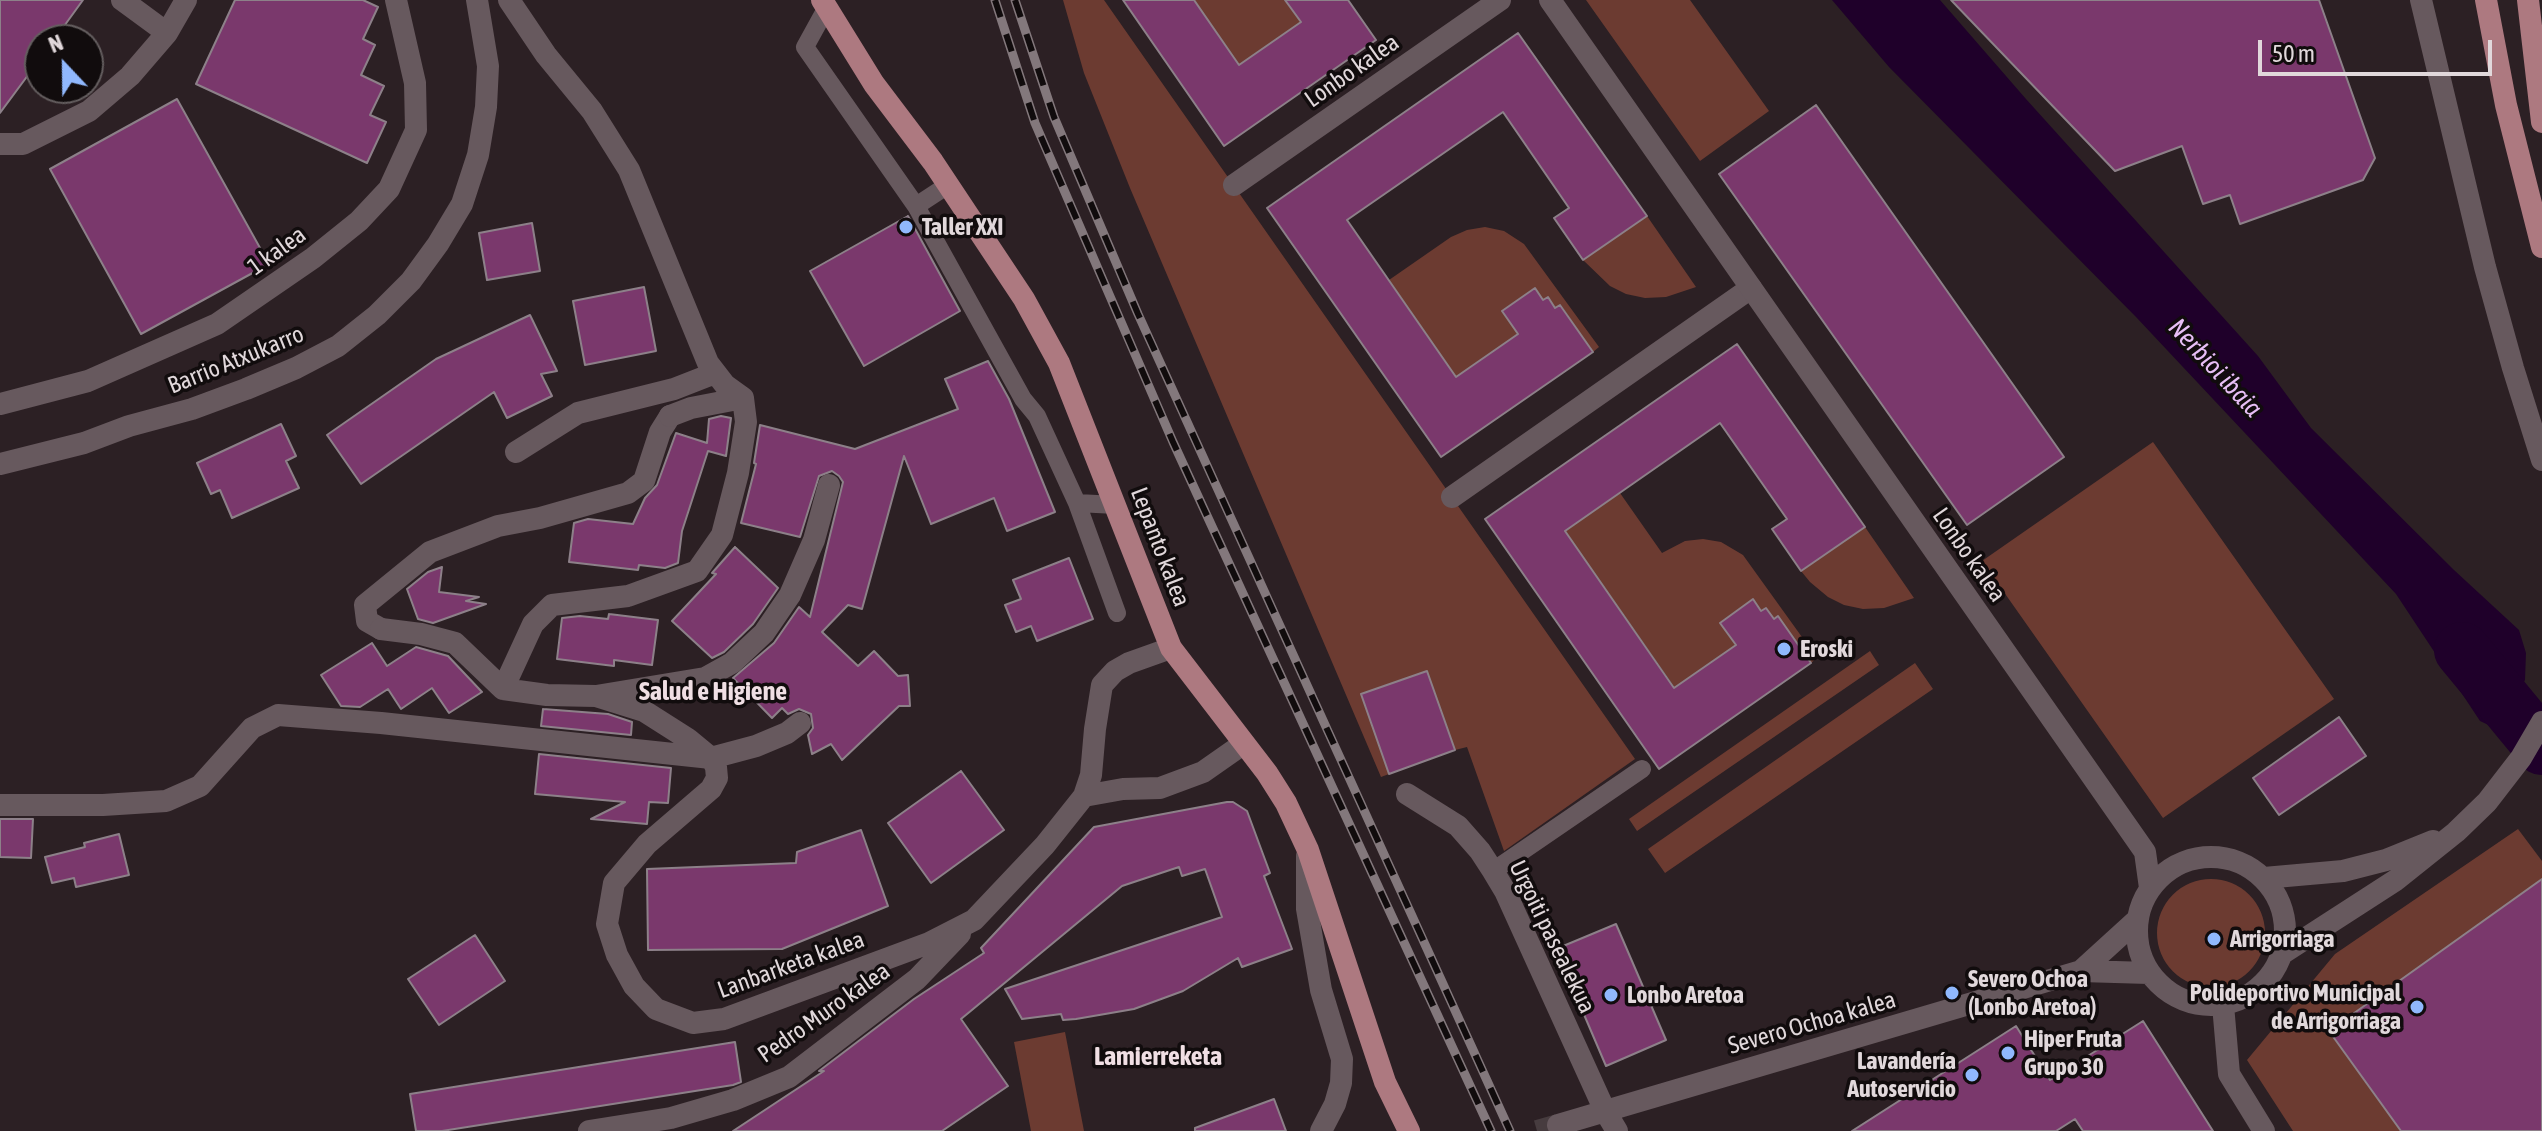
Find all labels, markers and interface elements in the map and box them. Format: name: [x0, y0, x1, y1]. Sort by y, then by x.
north arrow: [24, 24, 104, 104]
scale bar: [2262, 24, 2496, 74]
street label: Lonbo kalea: [1299, 28, 1405, 114]
text: N: [45, 29, 67, 58]
text: 50 m: [2272, 40, 2315, 67]
place label: Taller XXI: [922, 213, 1003, 241]
marker: Taller XXI: [897, 218, 915, 236]
street label: 1 kalea: [242, 220, 312, 282]
water label: Nerbioi ibaia: [2162, 312, 2268, 424]
street label: Barrio Atxukarro: [164, 320, 308, 400]
street label: Lepanto kalea: [1124, 483, 1196, 611]
street label: Lonbo kalea: [1926, 502, 2012, 608]
place label: Eroski: [1800, 635, 1853, 663]
marker: Eroski: [1775, 640, 1793, 658]
district label: Salud e Higiene: [639, 676, 787, 708]
street label: Urgoiti pasealekua: [1503, 856, 1601, 1018]
street label: Lanbarketa kalea: [714, 925, 868, 1005]
place label: Arrigorriaga: [2230, 925, 2334, 953]
marker: Arrigorriaga: [2205, 930, 2223, 948]
street label: Pedro Muro kalea: [752, 957, 896, 1069]
place label: Severo Ochoa (Lonbo Aretoa): [1968, 965, 2097, 1021]
place label: Polideportivo Municipal de Arrigorriaga: [2190, 979, 2401, 1035]
place label: Lonbo Aretoa: [1627, 981, 1744, 1009]
marker: Severo Ochoa (Lonbo Aretoa): [1943, 984, 1961, 1002]
street label: Severo Ochoa kalea: [1725, 985, 1899, 1061]
marker: Lonbo Aretoa: [1602, 986, 1620, 1004]
marker: Polideportivo Municipal de Arrigorriaga: [2408, 998, 2426, 1016]
place label: Hiper Fruta Grupo 30: [2024, 1025, 2122, 1081]
district label: Lamierreketa: [1094, 1041, 1222, 1073]
marker: Hiper Fruta Grupo 30: [1999, 1044, 2017, 1062]
place label: Lavandería Autoservicio: [1847, 1047, 1956, 1103]
marker: Lavandería Autoservicio: [1963, 1066, 1981, 1084]

